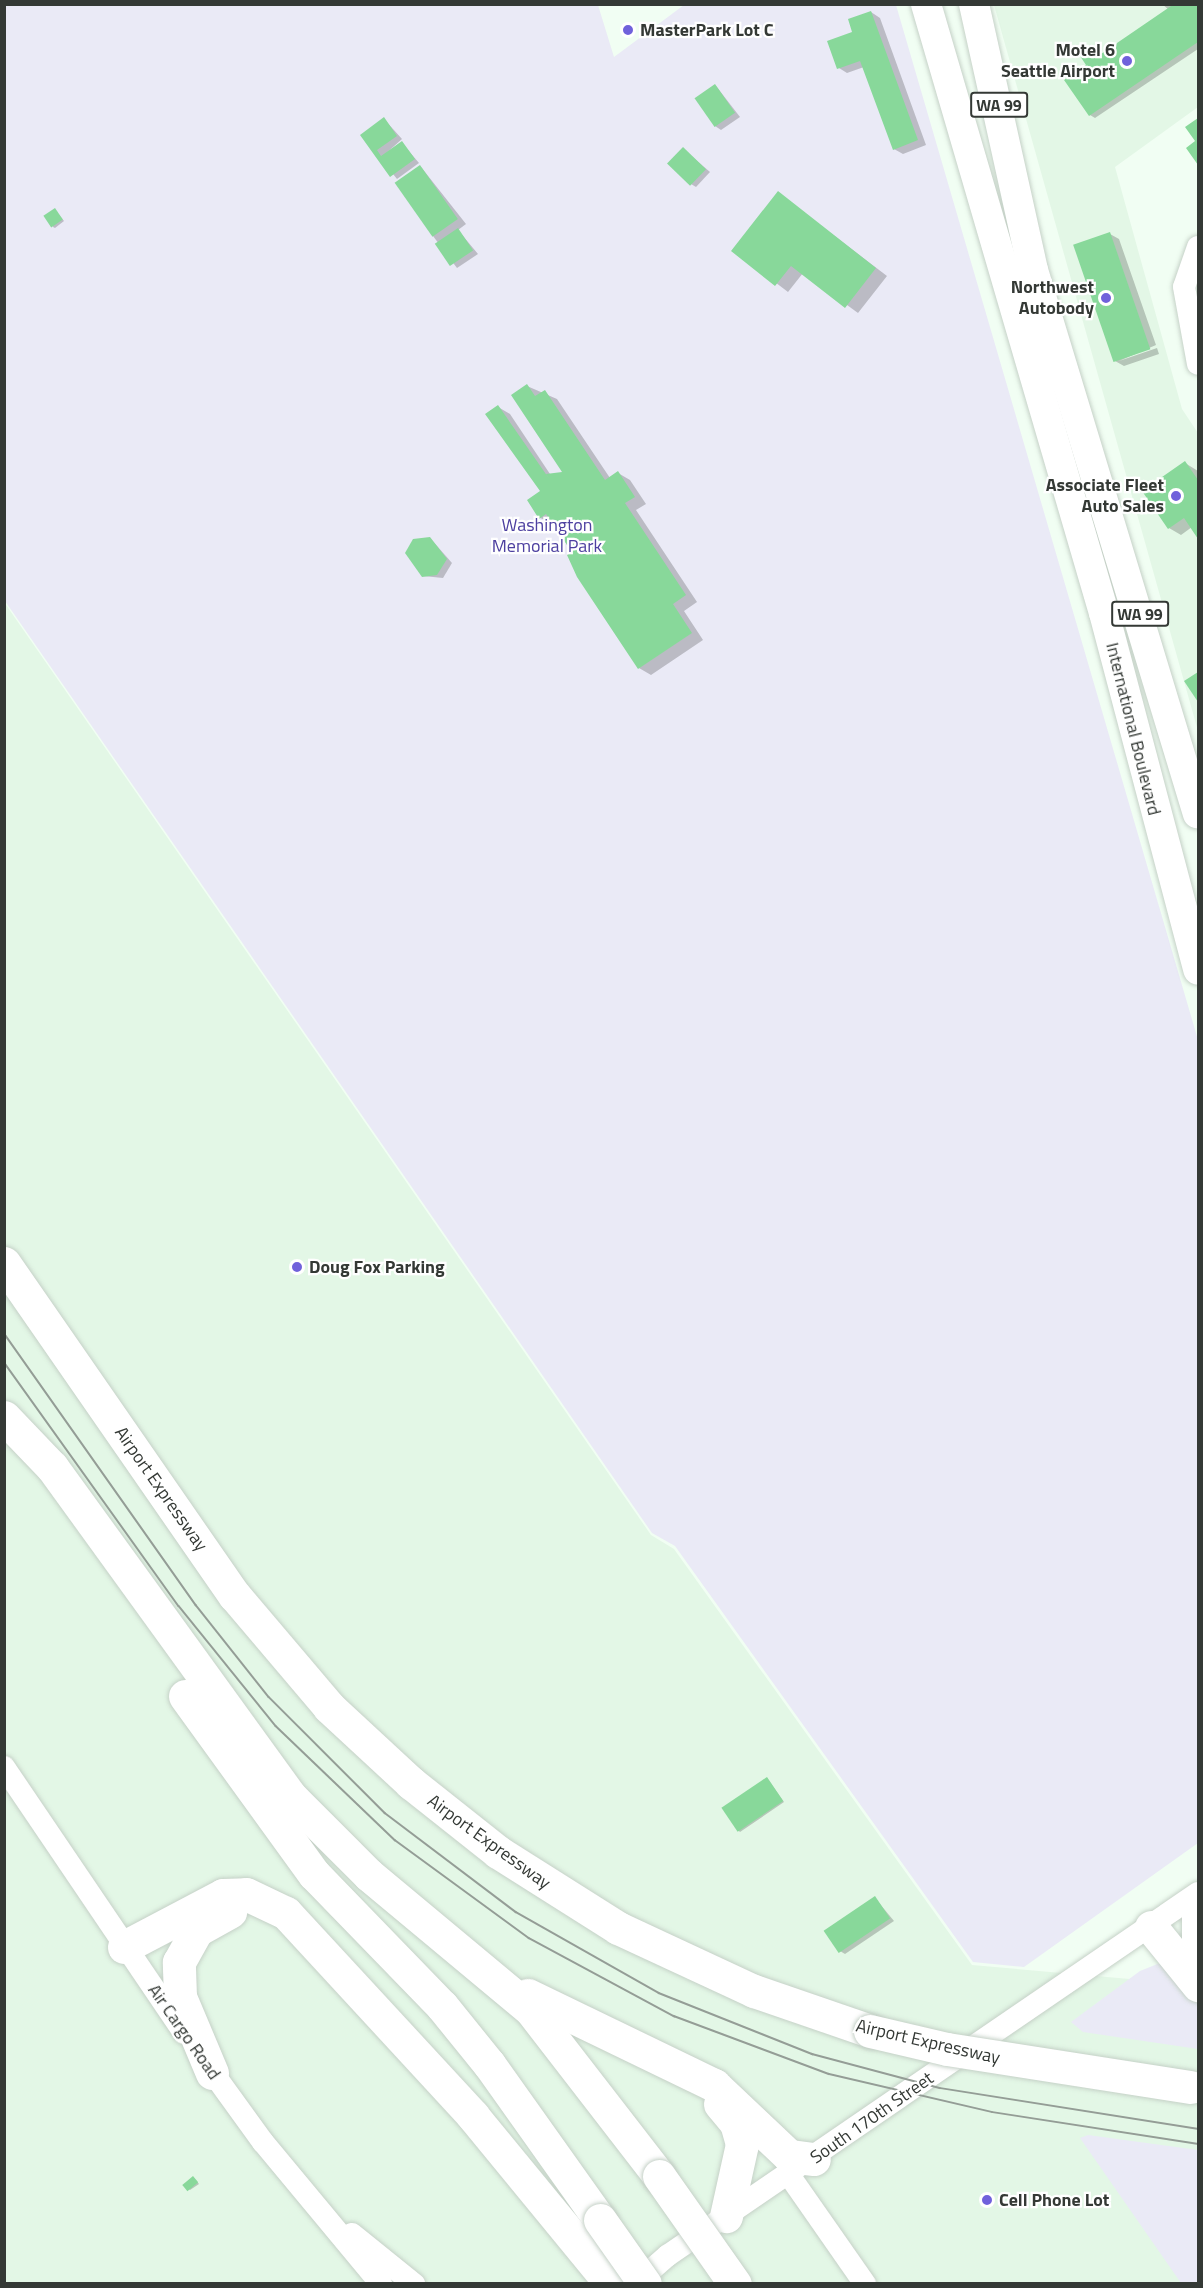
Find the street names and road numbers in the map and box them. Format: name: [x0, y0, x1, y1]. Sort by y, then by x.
road number: WA 99: [969, 92, 1029, 118]
road number: WA 99: [1110, 601, 1170, 627]
street label: International Boulevard: [1101, 640, 1165, 818]
street label: Airport Expressway: [110, 1423, 212, 1555]
street label: Airport Expressway: [423, 1790, 555, 1894]
street label: Air Cargo Road: [143, 1980, 225, 2084]
street label: Airport Expressway: [854, 2015, 1002, 2069]
street label: South 170th Street: [806, 2067, 938, 2169]

